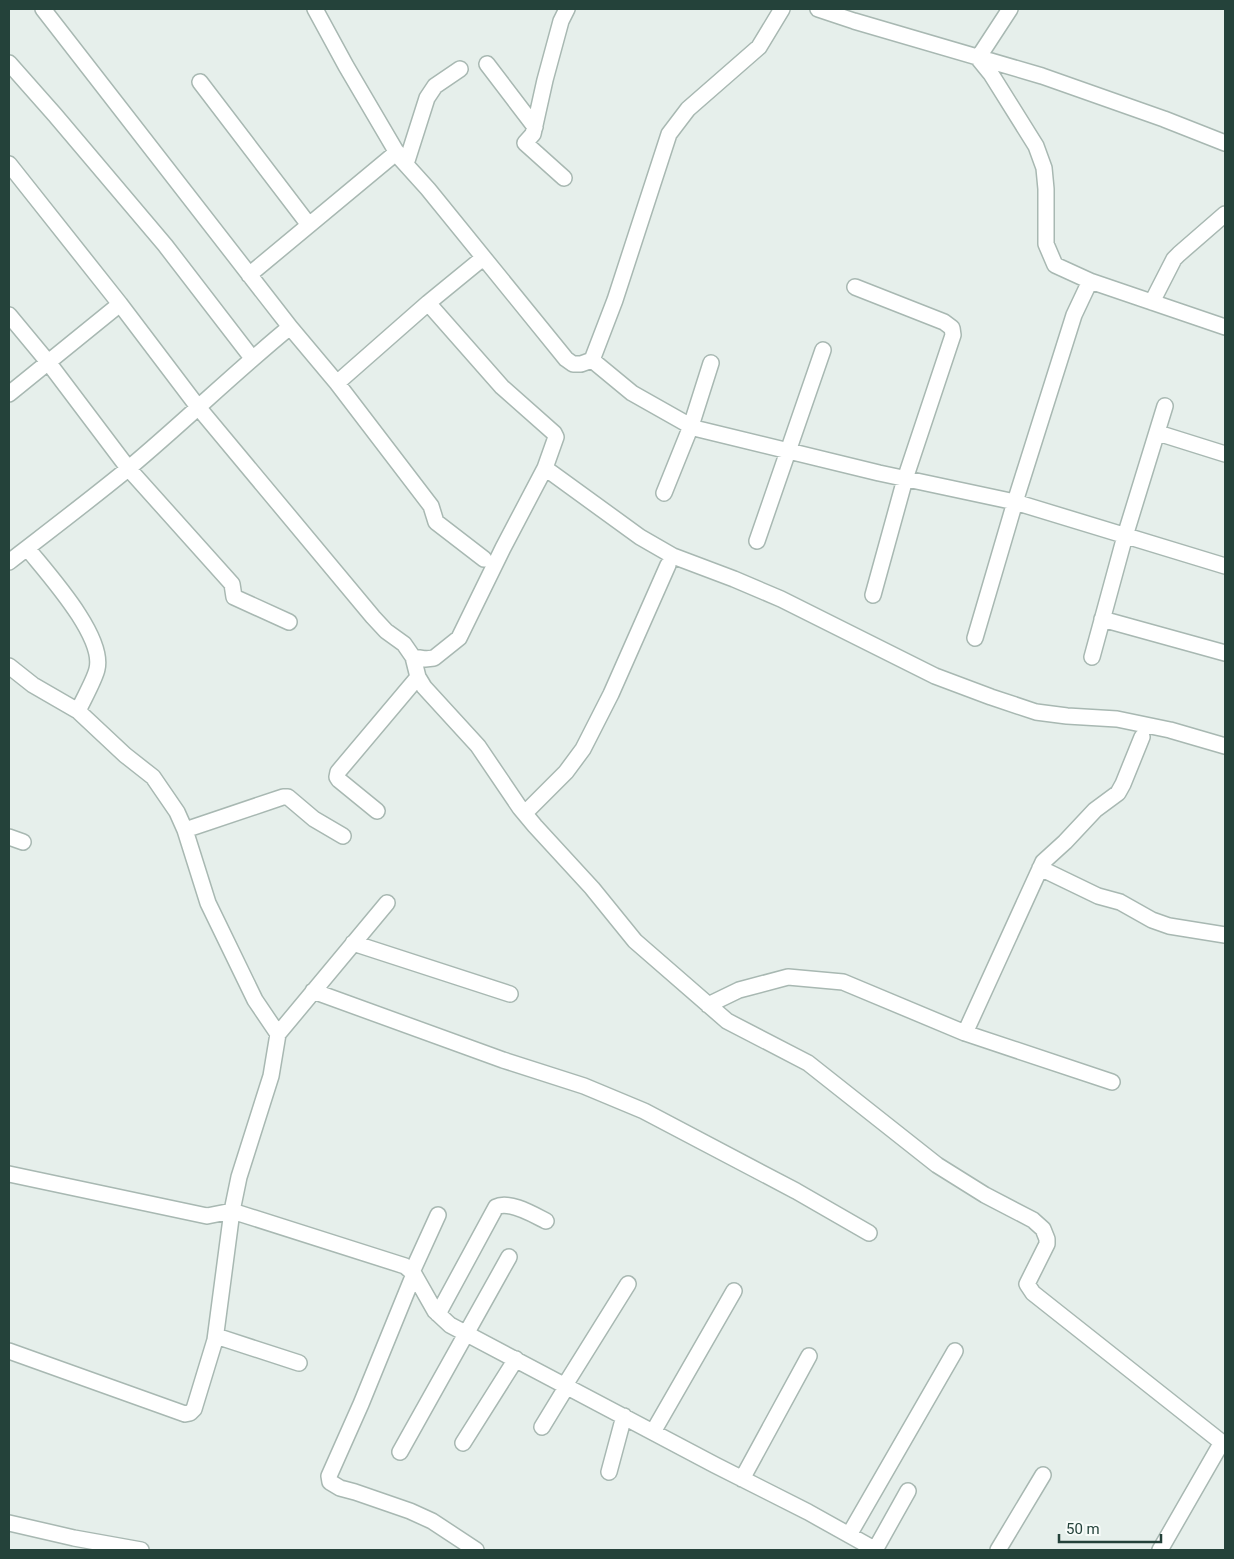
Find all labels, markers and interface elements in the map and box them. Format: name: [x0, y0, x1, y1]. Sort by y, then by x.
scale bar: [1059, 1512, 1162, 1544]
text: 50 m: [1066, 1520, 1100, 1538]

